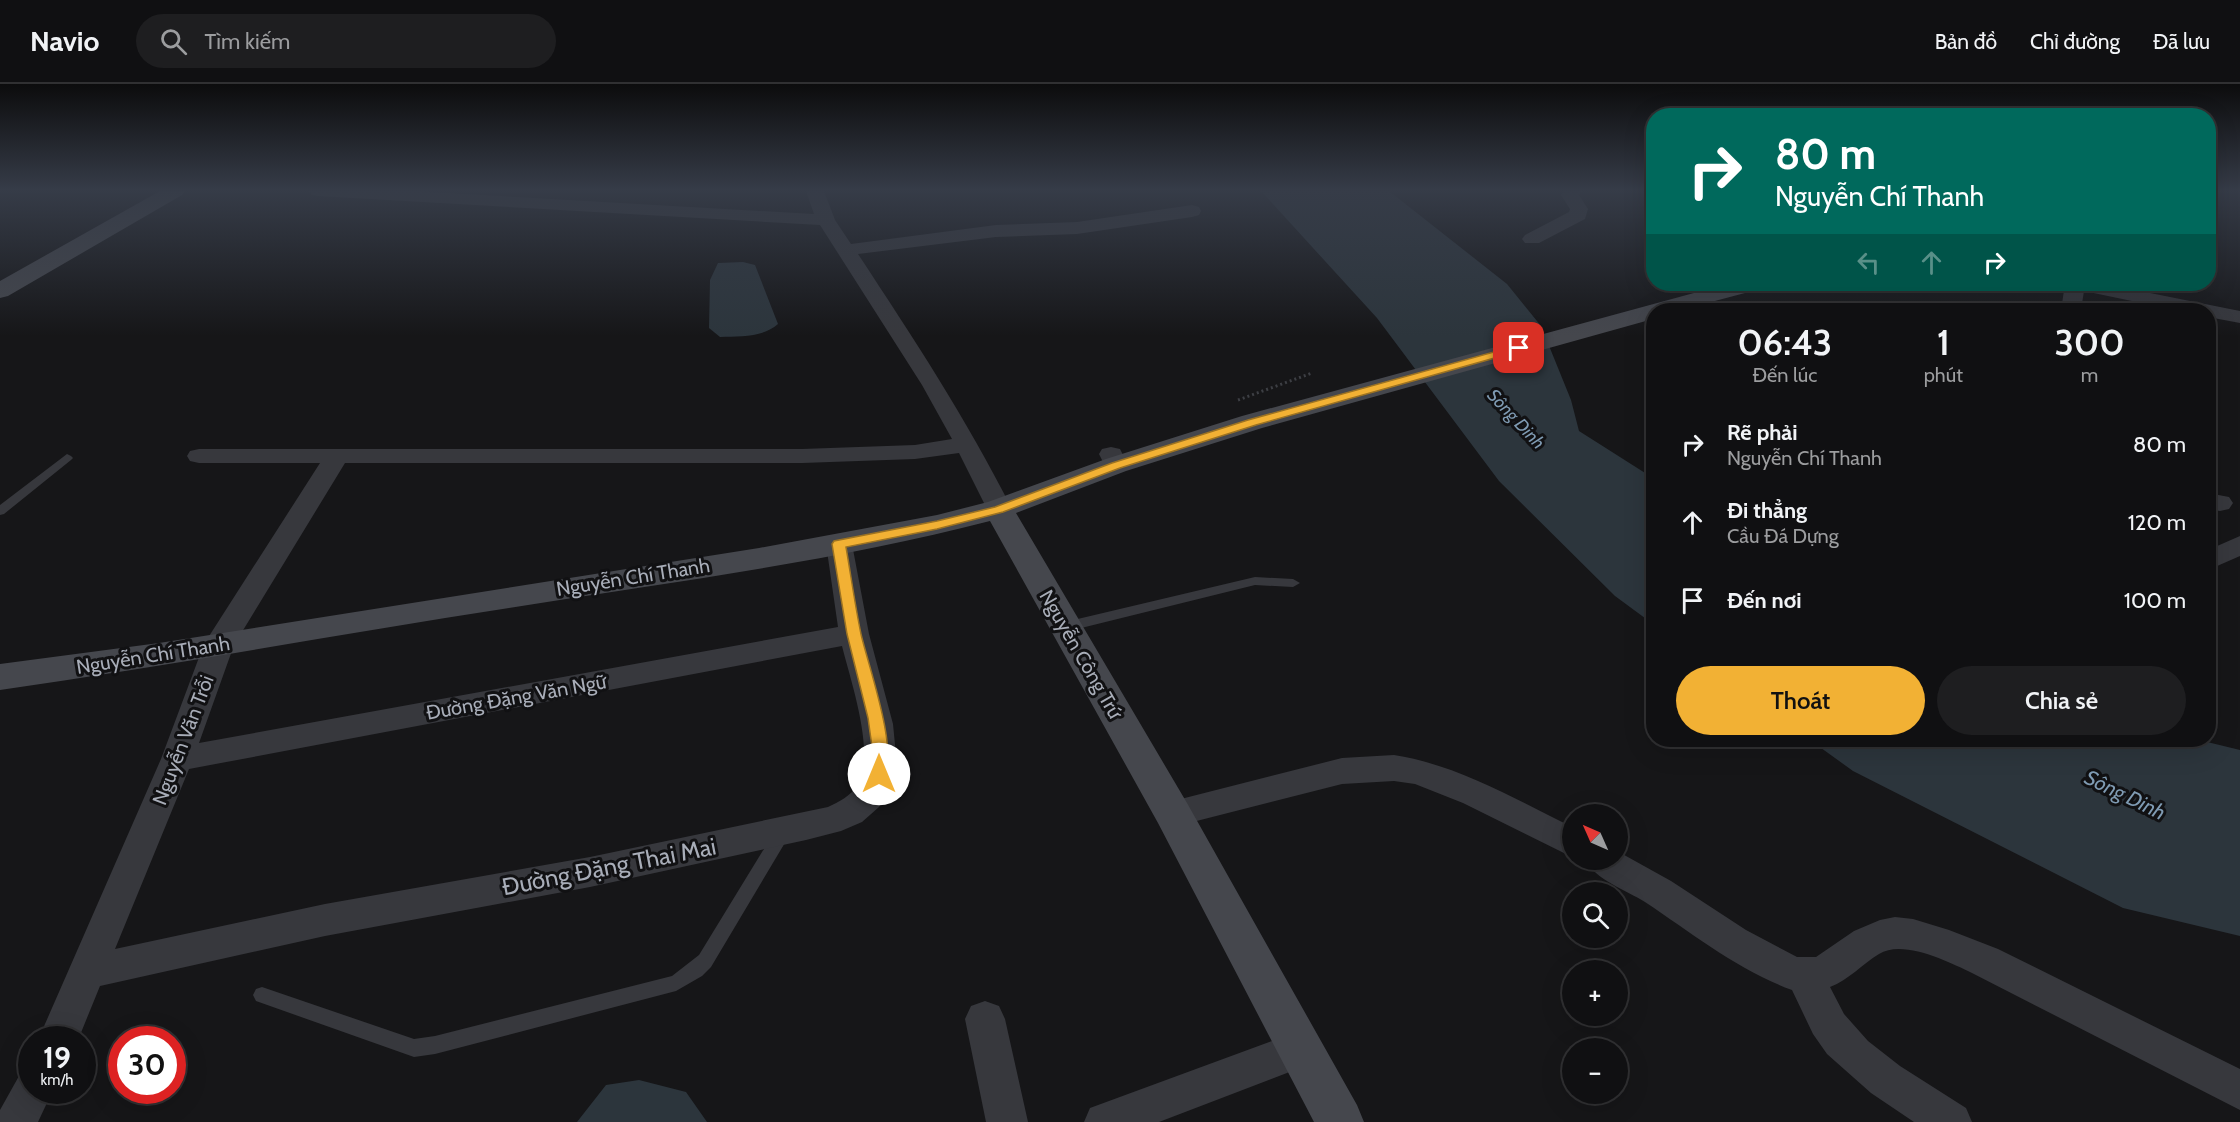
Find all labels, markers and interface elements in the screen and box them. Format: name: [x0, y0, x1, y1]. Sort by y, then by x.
search box: [136, 14, 556, 68]
text: Navio: [30, 24, 100, 58]
icon: search: [157, 25, 190, 58]
text: Tìm kiếm: [205, 28, 290, 55]
text: Bản đồ: [1935, 29, 1997, 54]
text: Chỉ đường: [2030, 29, 2120, 54]
text: Đã lưu: [2153, 29, 2210, 54]
text: 80 m: [1775, 128, 1876, 180]
icon: right: [1676, 132, 1754, 210]
text: Nguyễn Chí Thanh: [1775, 180, 1984, 213]
icon: left: [1852, 246, 1885, 279]
icon: ahead: [1915, 246, 1948, 279]
icon: right: [1978, 246, 2011, 279]
text: 06:43: [1738, 320, 1832, 364]
text: 1: [1937, 320, 1950, 364]
text: 300: [2054, 320, 2124, 364]
pin: [1493, 322, 1544, 373]
icon: arrive: [1502, 331, 1535, 364]
text: Đến lúc: [1752, 363, 1817, 387]
text: phút: [1924, 363, 1963, 387]
text: m: [2081, 363, 2098, 387]
water label: Sông Dinh: [1483, 384, 1549, 454]
text: Rẽ phải: [1727, 419, 1798, 446]
icon: right: [1676, 428, 1709, 461]
text: 80 m: [2133, 431, 2186, 458]
text: Nguyễn Chí Thanh: [1727, 446, 1882, 470]
text: Đi thẳng: [1727, 497, 1807, 524]
icon: ahead: [1676, 506, 1709, 539]
text: 120 m: [2128, 509, 2186, 536]
text: Cầu Đá Dựng: [1727, 524, 1839, 548]
street label: Nguyễn Chí Thanh: [555, 553, 711, 601]
icon: arrive: [1676, 584, 1709, 617]
street label: Nguyễn Công Trứ: [1035, 585, 1128, 724]
text: Đến nơi: [1727, 587, 1801, 614]
text: 100 m: [2124, 587, 2186, 614]
street label: Nguyễn Chí Thanh: [75, 631, 231, 679]
button: Thoát: [1676, 666, 1925, 735]
button: Chia sẻ: [1937, 666, 2186, 735]
street label: Đường Đặng Văn Ngữ: [424, 669, 609, 725]
street label: Nguyễn Văn Trỗi: [147, 672, 219, 808]
position arrow: [847, 742, 911, 806]
water label: Sông Dinh: [2081, 764, 2170, 825]
north arrow: [1562, 804, 1628, 870]
map controls: [1562, 804, 1628, 1104]
street label: Đường Đặng Thai Mai: [499, 832, 718, 901]
button: search: [1562, 882, 1628, 948]
button: +: [1562, 960, 1628, 1026]
speed limit sign: 30: [108, 1026, 186, 1104]
button: −: [1562, 1038, 1628, 1104]
text: 19: [43, 1039, 71, 1076]
text: km/h: [41, 1071, 73, 1089]

